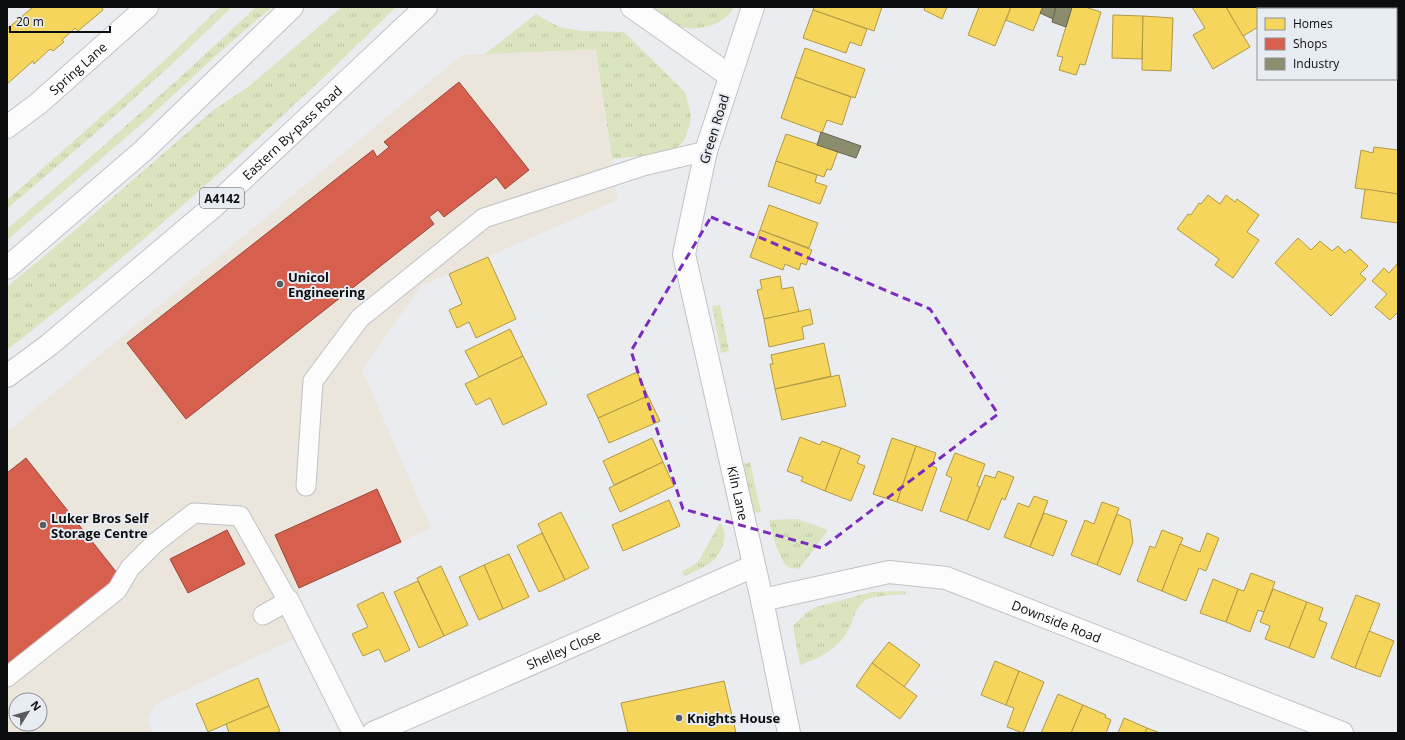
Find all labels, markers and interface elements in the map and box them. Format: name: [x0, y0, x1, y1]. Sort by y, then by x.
scale bar: [10, 8, 110, 34]
legend: [1257, 8, 1397, 80]
text: 20 m: [16, 13, 44, 30]
text: Homes: [1293, 15, 1333, 32]
text: Shops: [1293, 35, 1328, 52]
street label: Spring Lane: [45, 38, 111, 99]
text: Industry: [1293, 55, 1340, 72]
street label: Eastern By-pass Road: [238, 82, 346, 184]
street label: Green Road: [695, 92, 733, 166]
road number: A4142: [200, 188, 244, 208]
place label: Unicol Engineering: [288, 268, 365, 301]
marker: Unicol Engineering: [275, 279, 285, 289]
street label: Kiln Lane: [723, 464, 753, 522]
place label: Luker Bros Self Storage Centre: [51, 509, 149, 542]
marker: Luker Bros Self Storage Centre: [38, 520, 48, 530]
street label: Downside Road: [1009, 596, 1104, 647]
street label: Shelley Close: [524, 625, 603, 674]
north arrow: [8, 692, 48, 732]
text: N: [28, 698, 45, 714]
place label: Knights House: [687, 709, 781, 727]
marker: Knights House: [674, 713, 684, 723]

